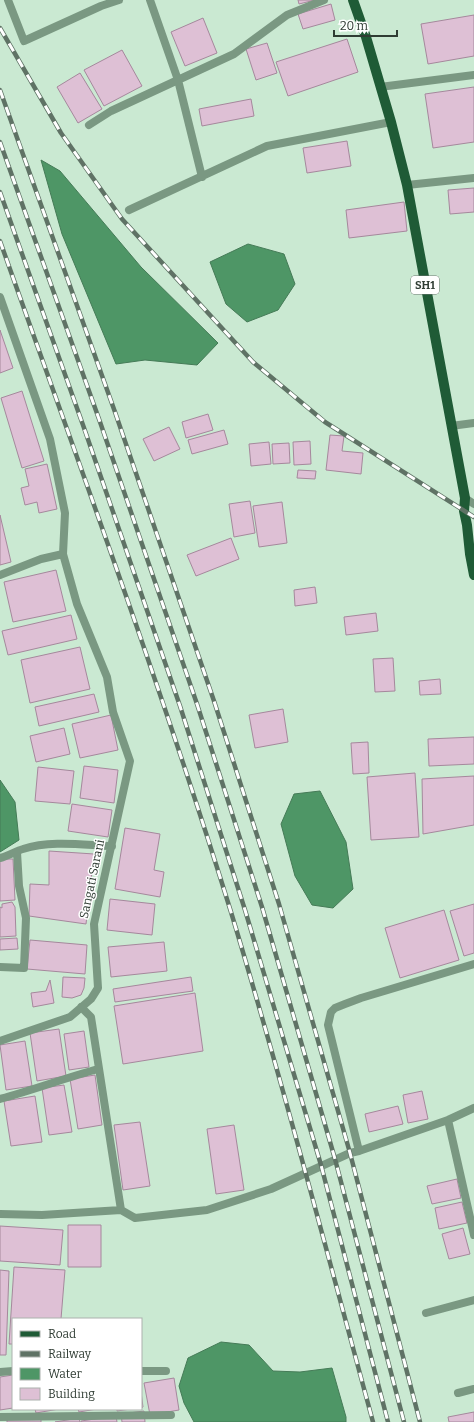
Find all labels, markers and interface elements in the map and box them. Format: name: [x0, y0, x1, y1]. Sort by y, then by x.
scale bar: [334, 12, 397, 38]
text: 20 m: [340, 19, 369, 33]
road number: SH1: [411, 276, 439, 294]
street label: Sangati Sarani: [77, 838, 107, 920]
legend: [12, 1318, 142, 1410]
text: Road: [48, 1327, 76, 1341]
text: Railway: [48, 1347, 92, 1361]
text: Water: [48, 1367, 83, 1381]
text: Building: [48, 1387, 95, 1401]

